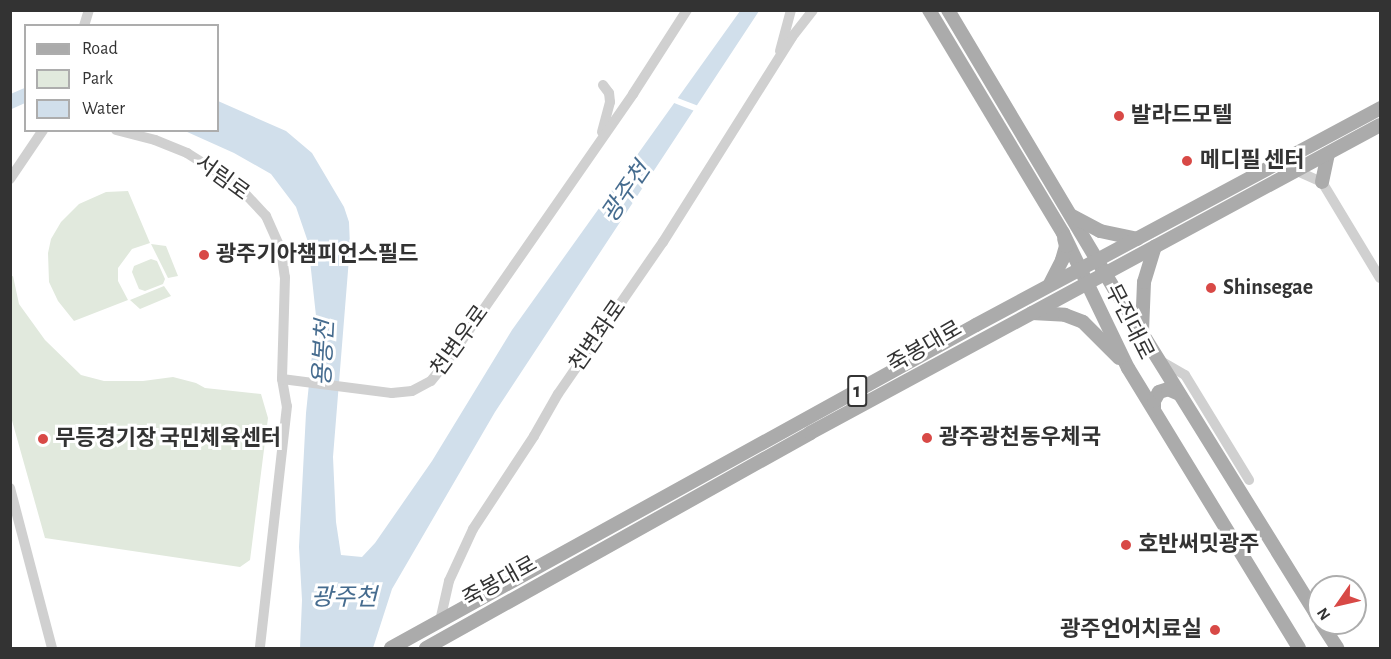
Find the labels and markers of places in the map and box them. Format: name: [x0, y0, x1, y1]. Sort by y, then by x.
place label: 발라드모텔: [1131, 103, 1232, 129]
marker: 발라드모텔: [1112, 109, 1126, 123]
place label: 메디필 센터: [1200, 148, 1305, 174]
marker: 메디필 센터: [1178, 152, 1196, 170]
place label: 광주기아챔피언스필드: [216, 242, 418, 268]
marker: 광주기아챔피언스필드: [197, 248, 211, 262]
place label: Shinsegae: [1223, 275, 1313, 301]
marker: Shinsegae: [1204, 281, 1218, 295]
place label: 광주광천동우체국: [939, 425, 1101, 451]
place label: 무등경기장 국민체육센터: [55, 426, 281, 452]
marker: 광주광천동우체국: [920, 431, 934, 445]
marker: 무등경기장 국민체육센터: [36, 432, 50, 446]
place label: 호반써밋광주: [1138, 532, 1259, 558]
marker: 호반써밋광주: [1119, 538, 1133, 552]
place label: 광주언어치료실: [1060, 617, 1202, 643]
marker: 광주언어치료실: [1206, 621, 1224, 639]

